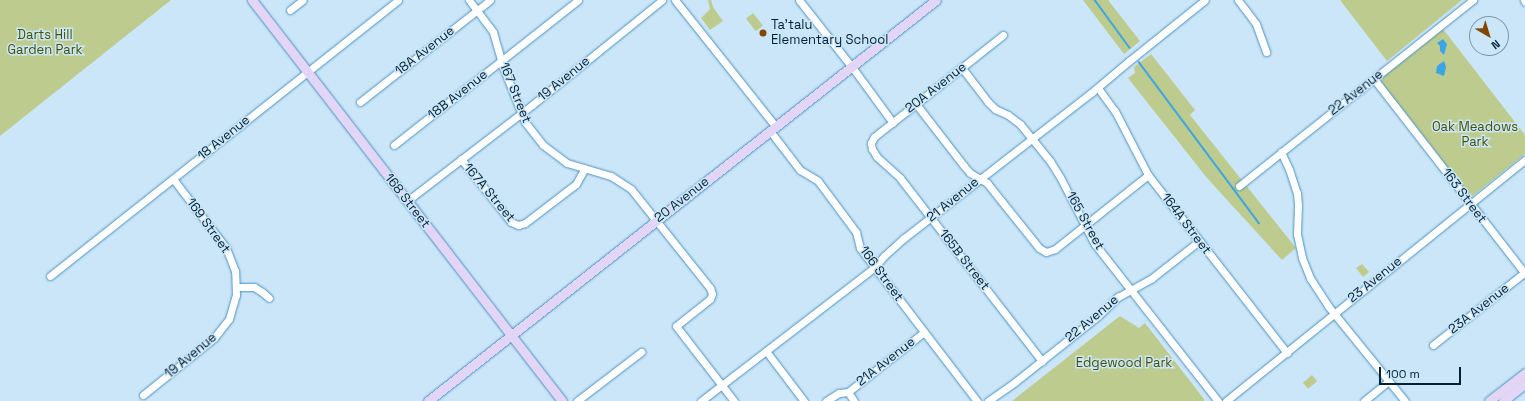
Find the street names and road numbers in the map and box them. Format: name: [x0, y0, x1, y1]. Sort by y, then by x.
street label: 18A Avenue: [392, 23, 458, 79]
street label: 19 Avenue: [535, 53, 593, 105]
street label: 20A Avenue: [902, 59, 970, 117]
street label: 167 Street: [496, 61, 534, 125]
street label: 18B Avenue: [425, 67, 491, 123]
street label: 22 Avenue: [1326, 67, 1386, 119]
street label: 18 Avenue: [195, 112, 253, 164]
street label: 167A Street: [460, 160, 518, 226]
street label: 163 Street: [1438, 166, 1490, 226]
street label: 168 Street: [381, 171, 433, 231]
street label: 20 Avenue: [651, 174, 713, 226]
street label: 21 Avenue: [924, 174, 982, 226]
street label: 165 Street: [1063, 189, 1107, 253]
street label: 164A Street: [1158, 190, 1214, 258]
street label: 169 Street: [183, 195, 233, 257]
street label: 165B Street: [935, 226, 993, 294]
street label: 166 Street: [856, 243, 906, 305]
street label: 23 Avenue: [1345, 254, 1405, 306]
street label: 23A Avenue: [1445, 280, 1513, 338]
street label: 22 Avenue: [1062, 292, 1122, 346]
street label: 19 Avenue: [162, 330, 220, 382]
street label: 21A Avenue: [853, 334, 919, 390]

